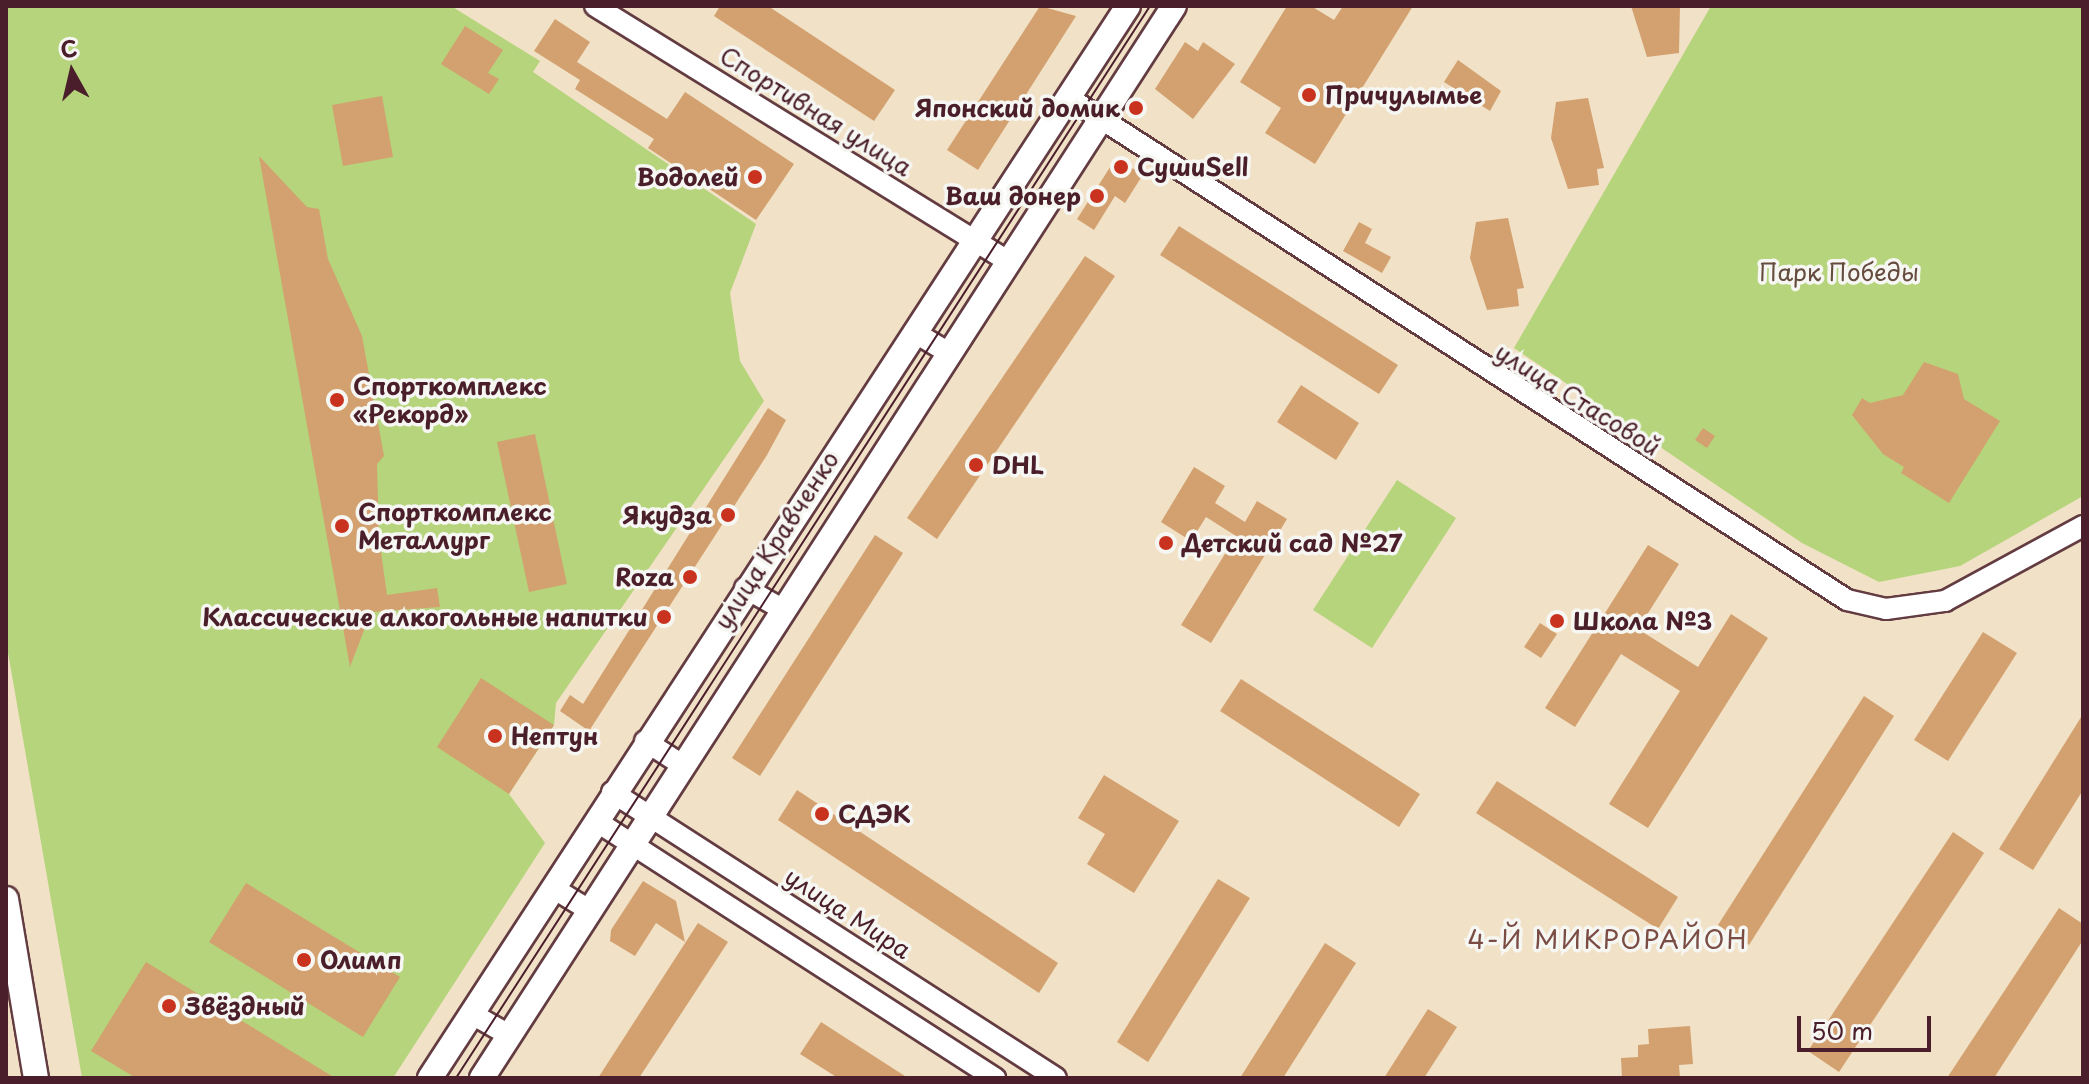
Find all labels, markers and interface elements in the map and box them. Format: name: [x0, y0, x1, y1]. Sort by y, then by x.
text: С: [58, 30, 79, 65]
north arrow: [32, 32, 112, 112]
street label: Спортивная улица: [714, 40, 918, 182]
place label: Причулымье: [1325, 81, 1482, 109]
marker: Причулымье: [1300, 86, 1318, 104]
place label: Японский домик: [915, 94, 1120, 122]
marker: Японский домик: [1127, 99, 1145, 117]
place label: СушиSell: [1137, 153, 1248, 181]
marker: СушиSell: [1112, 158, 1130, 176]
place label: Водолей: [637, 163, 739, 191]
marker: Водолей: [746, 168, 764, 186]
place label: Ваш донер: [946, 182, 1081, 210]
marker: Ваш донер: [1088, 187, 1106, 205]
park label: Парк Победы: [1759, 258, 1919, 286]
street label: улица Стасовой: [1489, 336, 1667, 462]
place label: Спорткомплекс «Рекорд»: [353, 372, 547, 428]
marker: Спорткомплекс «Рекорд»: [328, 391, 346, 409]
street label: улица Кравченко: [707, 445, 845, 635]
place label: DHL: [992, 451, 1044, 479]
marker: DHL: [967, 456, 985, 474]
place label: Спорткомплекс Металлург: [358, 498, 552, 554]
place label: Якудза: [623, 501, 712, 529]
marker: Якудза: [719, 506, 737, 524]
marker: Спорткомплекс Металлург: [333, 517, 351, 535]
place label: Детский сад №27: [1182, 529, 1403, 557]
marker: Детский сад №27: [1157, 534, 1175, 552]
place label: Roza: [615, 563, 674, 591]
marker: Roza: [681, 568, 699, 586]
place label: Классические алкогольные напитки: [199, 603, 648, 631]
place label: Школа №3: [1573, 607, 1713, 635]
marker: Классические алкогольные напитки: [655, 608, 673, 626]
marker: Школа №3: [1548, 612, 1566, 630]
place label: Нептун: [511, 722, 598, 750]
marker: Нептун: [486, 727, 504, 745]
place label: СДЭК: [838, 800, 911, 828]
marker: СДЭК: [813, 805, 831, 823]
street label: улица Мира: [779, 861, 917, 965]
district label: 4-Й МИКРОРАЙОН: [1466, 923, 1750, 955]
place label: Олимп: [320, 946, 401, 974]
marker: Олимп: [295, 951, 313, 969]
place label: Звёздный: [185, 992, 305, 1020]
marker: Звёздный: [160, 997, 178, 1015]
scale bar: [1801, 1000, 1935, 1050]
text: 50 m: [1811, 1012, 1873, 1048]

